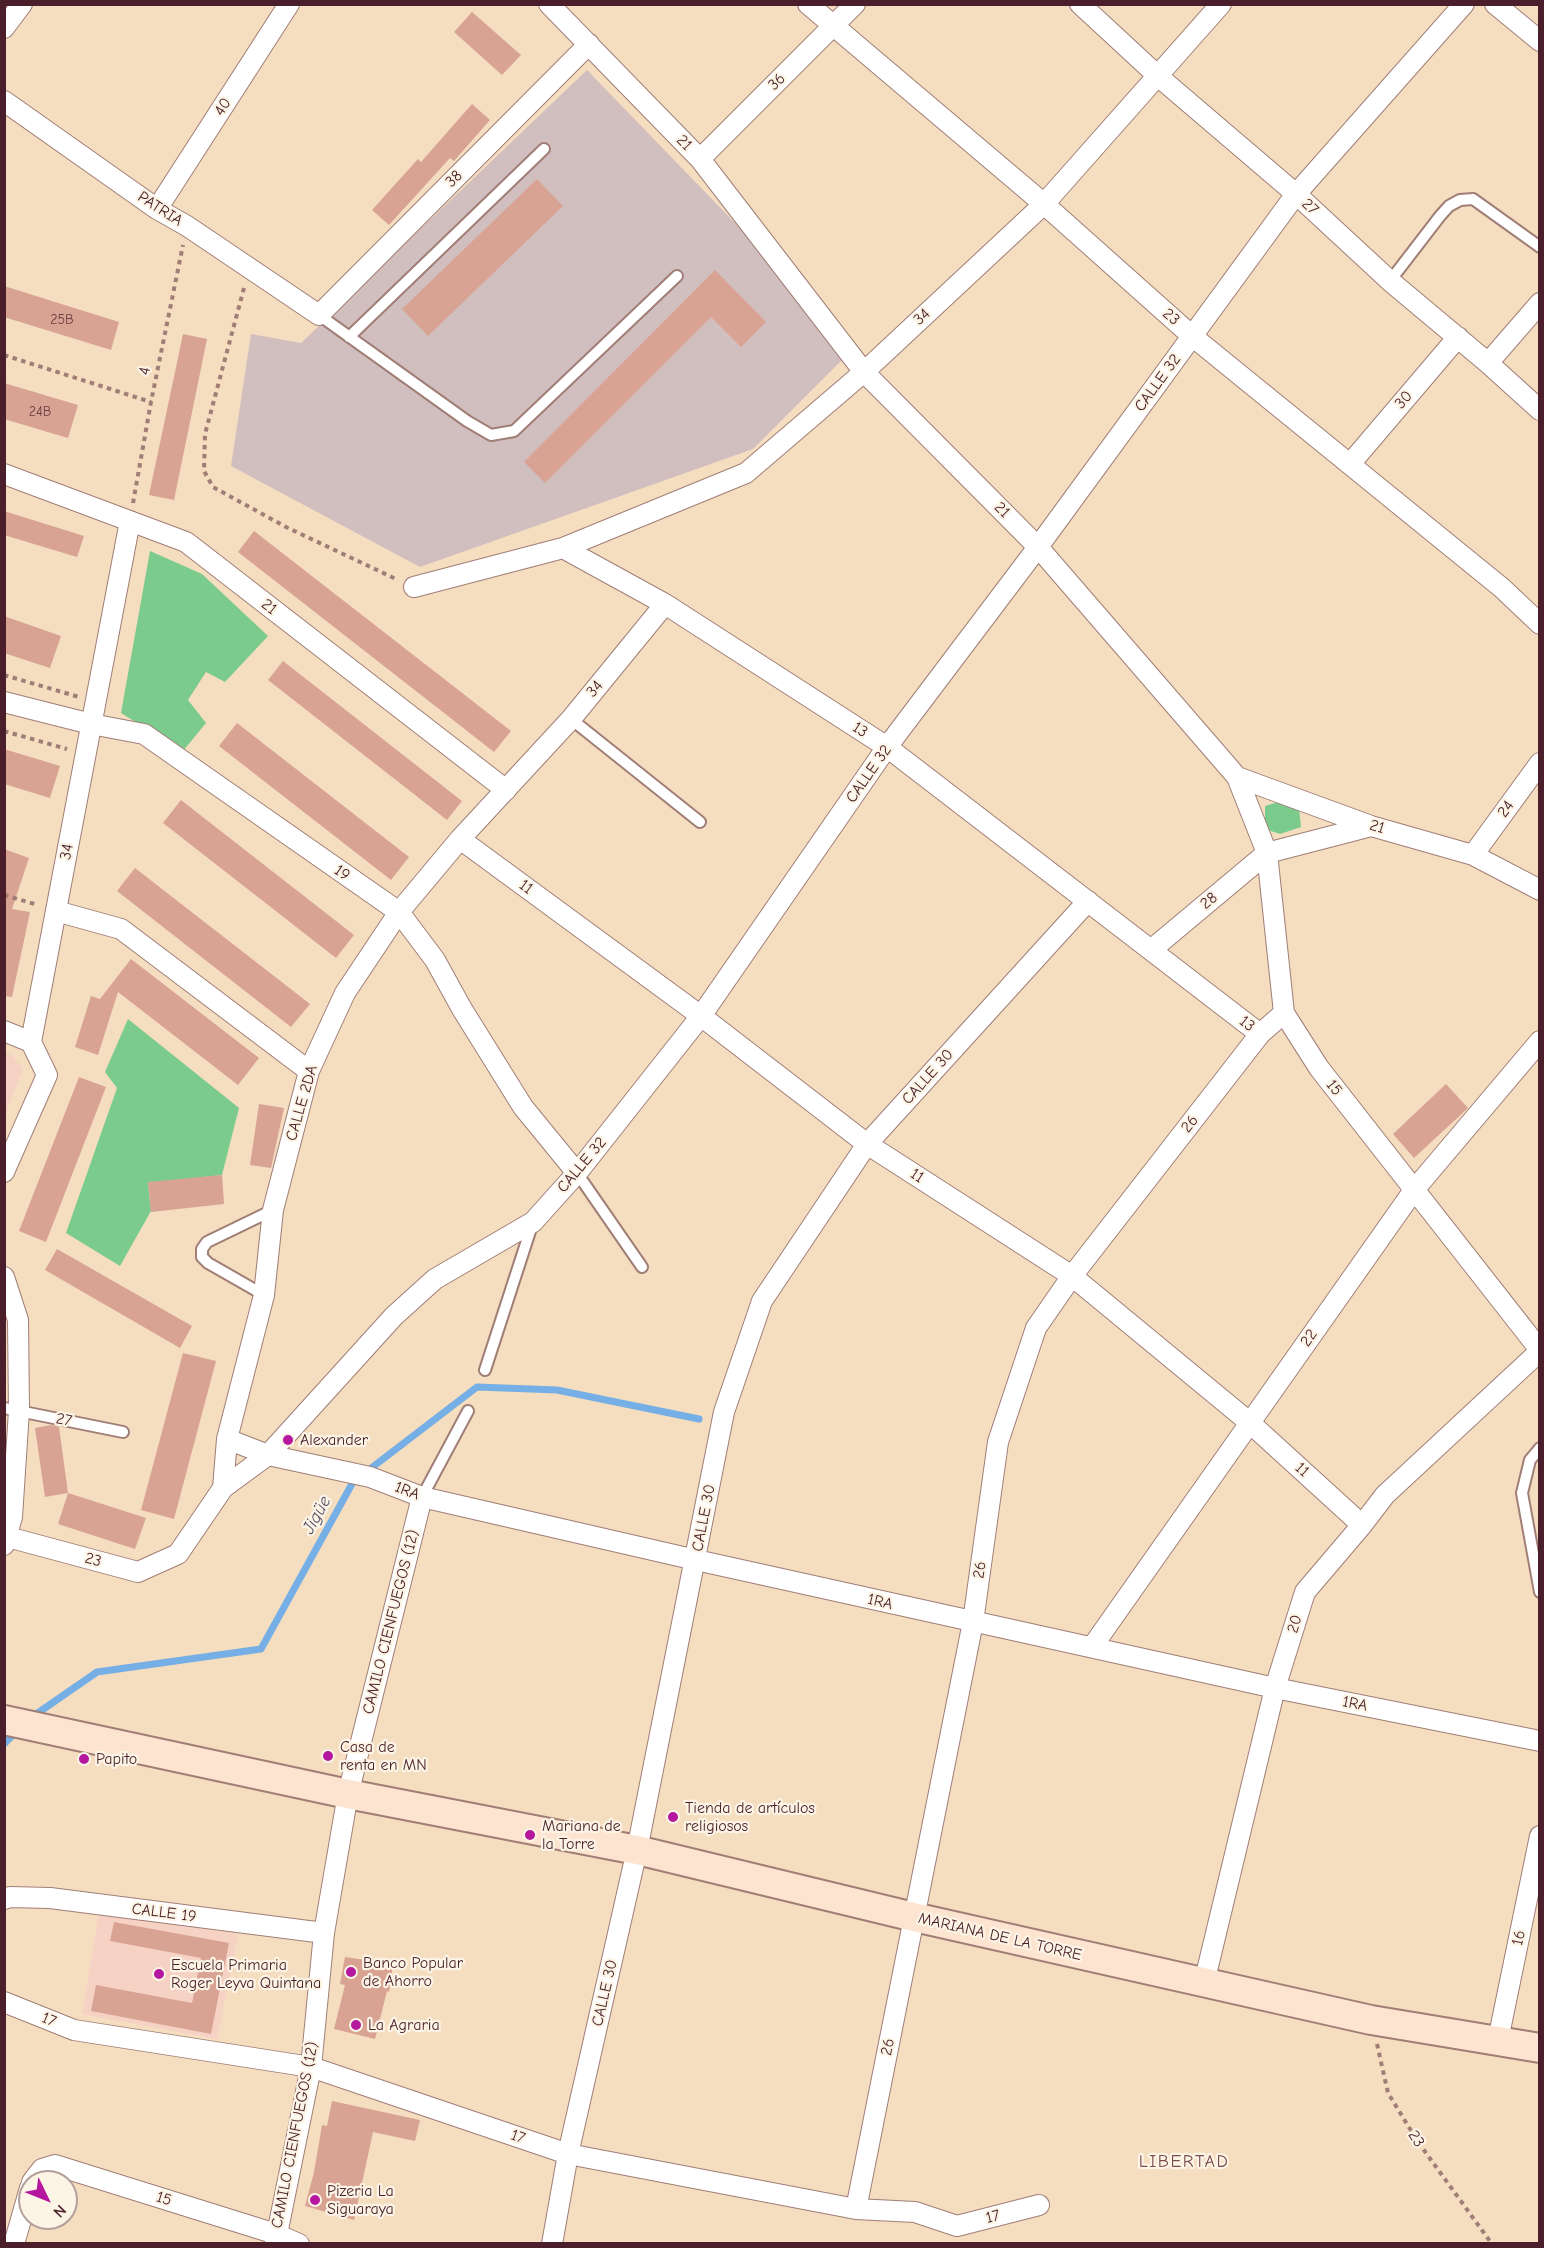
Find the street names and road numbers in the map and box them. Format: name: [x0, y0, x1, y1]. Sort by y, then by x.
street label: 36: [764, 69, 790, 95]
street label: 40: [210, 94, 236, 120]
street label: 21: [672, 131, 696, 155]
street label: 38: [441, 166, 467, 192]
street label: PATRIA: [134, 187, 186, 231]
street label: 27: [1298, 195, 1322, 219]
street label: 23: [1158, 304, 1184, 330]
street label: 34: [910, 305, 934, 329]
street label: CALLE 32: [1131, 350, 1185, 416]
street label: 4: [135, 365, 155, 377]
street label: 30: [1391, 387, 1417, 413]
street label: 21: [990, 498, 1014, 522]
street label: 21: [257, 595, 281, 619]
street label: 34: [583, 677, 607, 701]
street label: 13: [849, 718, 871, 742]
street label: CALLE 32: [842, 741, 896, 807]
street label: 24: [1494, 797, 1518, 821]
street label: 21: [1367, 816, 1387, 838]
street label: 34: [56, 843, 78, 861]
street label: 19: [330, 861, 354, 885]
street label: 11: [515, 876, 537, 898]
street label: 28: [1196, 888, 1222, 914]
street label: 13: [1235, 1012, 1259, 1036]
street label: CALLE 30: [898, 1045, 958, 1109]
street label: CALLE 2DA: [282, 1063, 322, 1143]
street label: 15: [1322, 1076, 1346, 1100]
street label: 26: [1177, 1111, 1203, 1137]
street label: CALLE 32: [553, 1133, 611, 1197]
street label: 11: [906, 1164, 928, 1188]
street label: 22: [1296, 1326, 1322, 1350]
street label: 27: [54, 1409, 74, 1431]
street label: 11: [1291, 1459, 1313, 1481]
street label: 1RA: [392, 1478, 422, 1504]
street label: CALLE 30: [688, 1483, 720, 1553]
street label: CAMILO CIENFUEGOS (12): [359, 1528, 423, 1716]
street label: 23: [83, 1549, 103, 1571]
street label: 26: [969, 1560, 991, 1580]
street label: 1RA: [866, 1590, 894, 1614]
street label: 20: [1283, 1613, 1307, 1635]
street label: 1RA: [1341, 1692, 1369, 1716]
street label: CALLE 19: [131, 1900, 197, 1926]
street label: MARIANA DE LA TORRE: [916, 1909, 1084, 1965]
street label: 16: [1508, 1929, 1530, 1947]
street label: CALLE 30: [588, 1958, 622, 2028]
street label: 17: [39, 2008, 59, 2032]
street label: 26: [877, 2037, 899, 2057]
street label: CAMILO CIENFUEGOS (12): [267, 2040, 323, 2230]
street label: 17: [508, 2126, 528, 2148]
street label: 23: [1403, 2127, 1429, 2151]
street label: 15: [154, 2188, 174, 2210]
street label: 17: [984, 2206, 1002, 2228]

